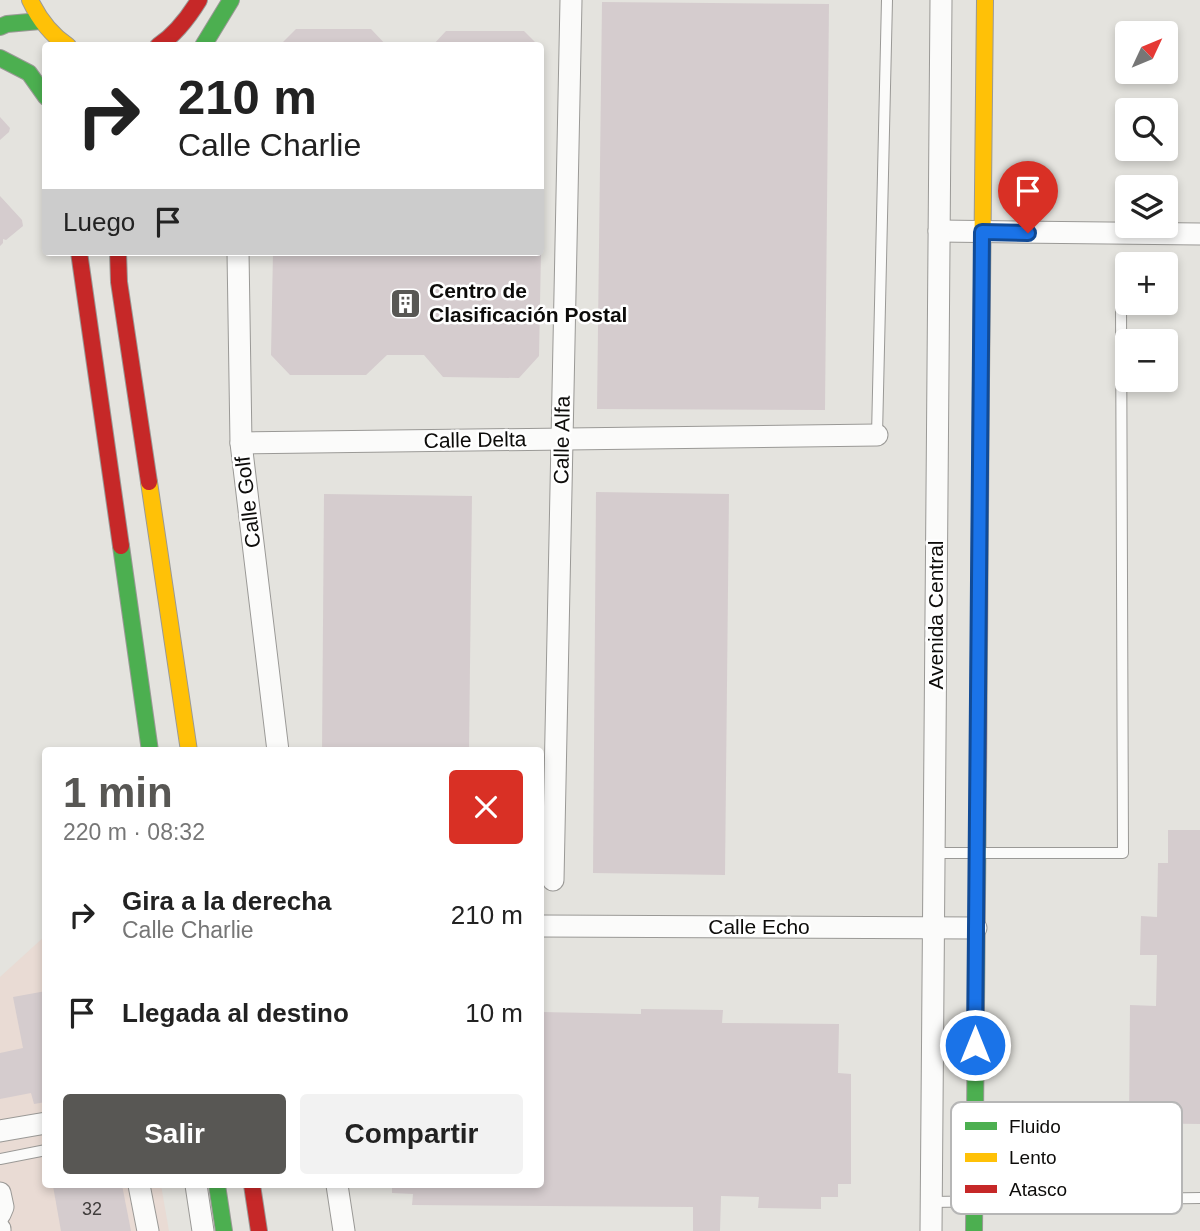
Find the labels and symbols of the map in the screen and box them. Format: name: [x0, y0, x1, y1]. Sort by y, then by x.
north arrow: [1115, 21, 1178, 84]
pin: [998, 161, 1058, 233]
place label: Centro de Clasificación Postal: [429, 279, 627, 326]
building icon: Centro de Clasificación Postal: [389, 286, 423, 320]
street label: Calle Alfa: [549, 395, 574, 485]
street label: Calle Delta: [423, 427, 527, 452]
street label: Calle Golf: [230, 455, 265, 549]
street label: Avenida Central: [924, 540, 947, 690]
street label: Calle Echo: [708, 915, 810, 938]
position arrow: [938, 1008, 1012, 1082]
legend: [951, 1102, 1182, 1214]
text: Fluido: [1009, 1116, 1061, 1137]
text: Lento: [1009, 1147, 1057, 1168]
text: Atasco: [1009, 1179, 1067, 1200]
house number: 32: [82, 1199, 102, 1219]

